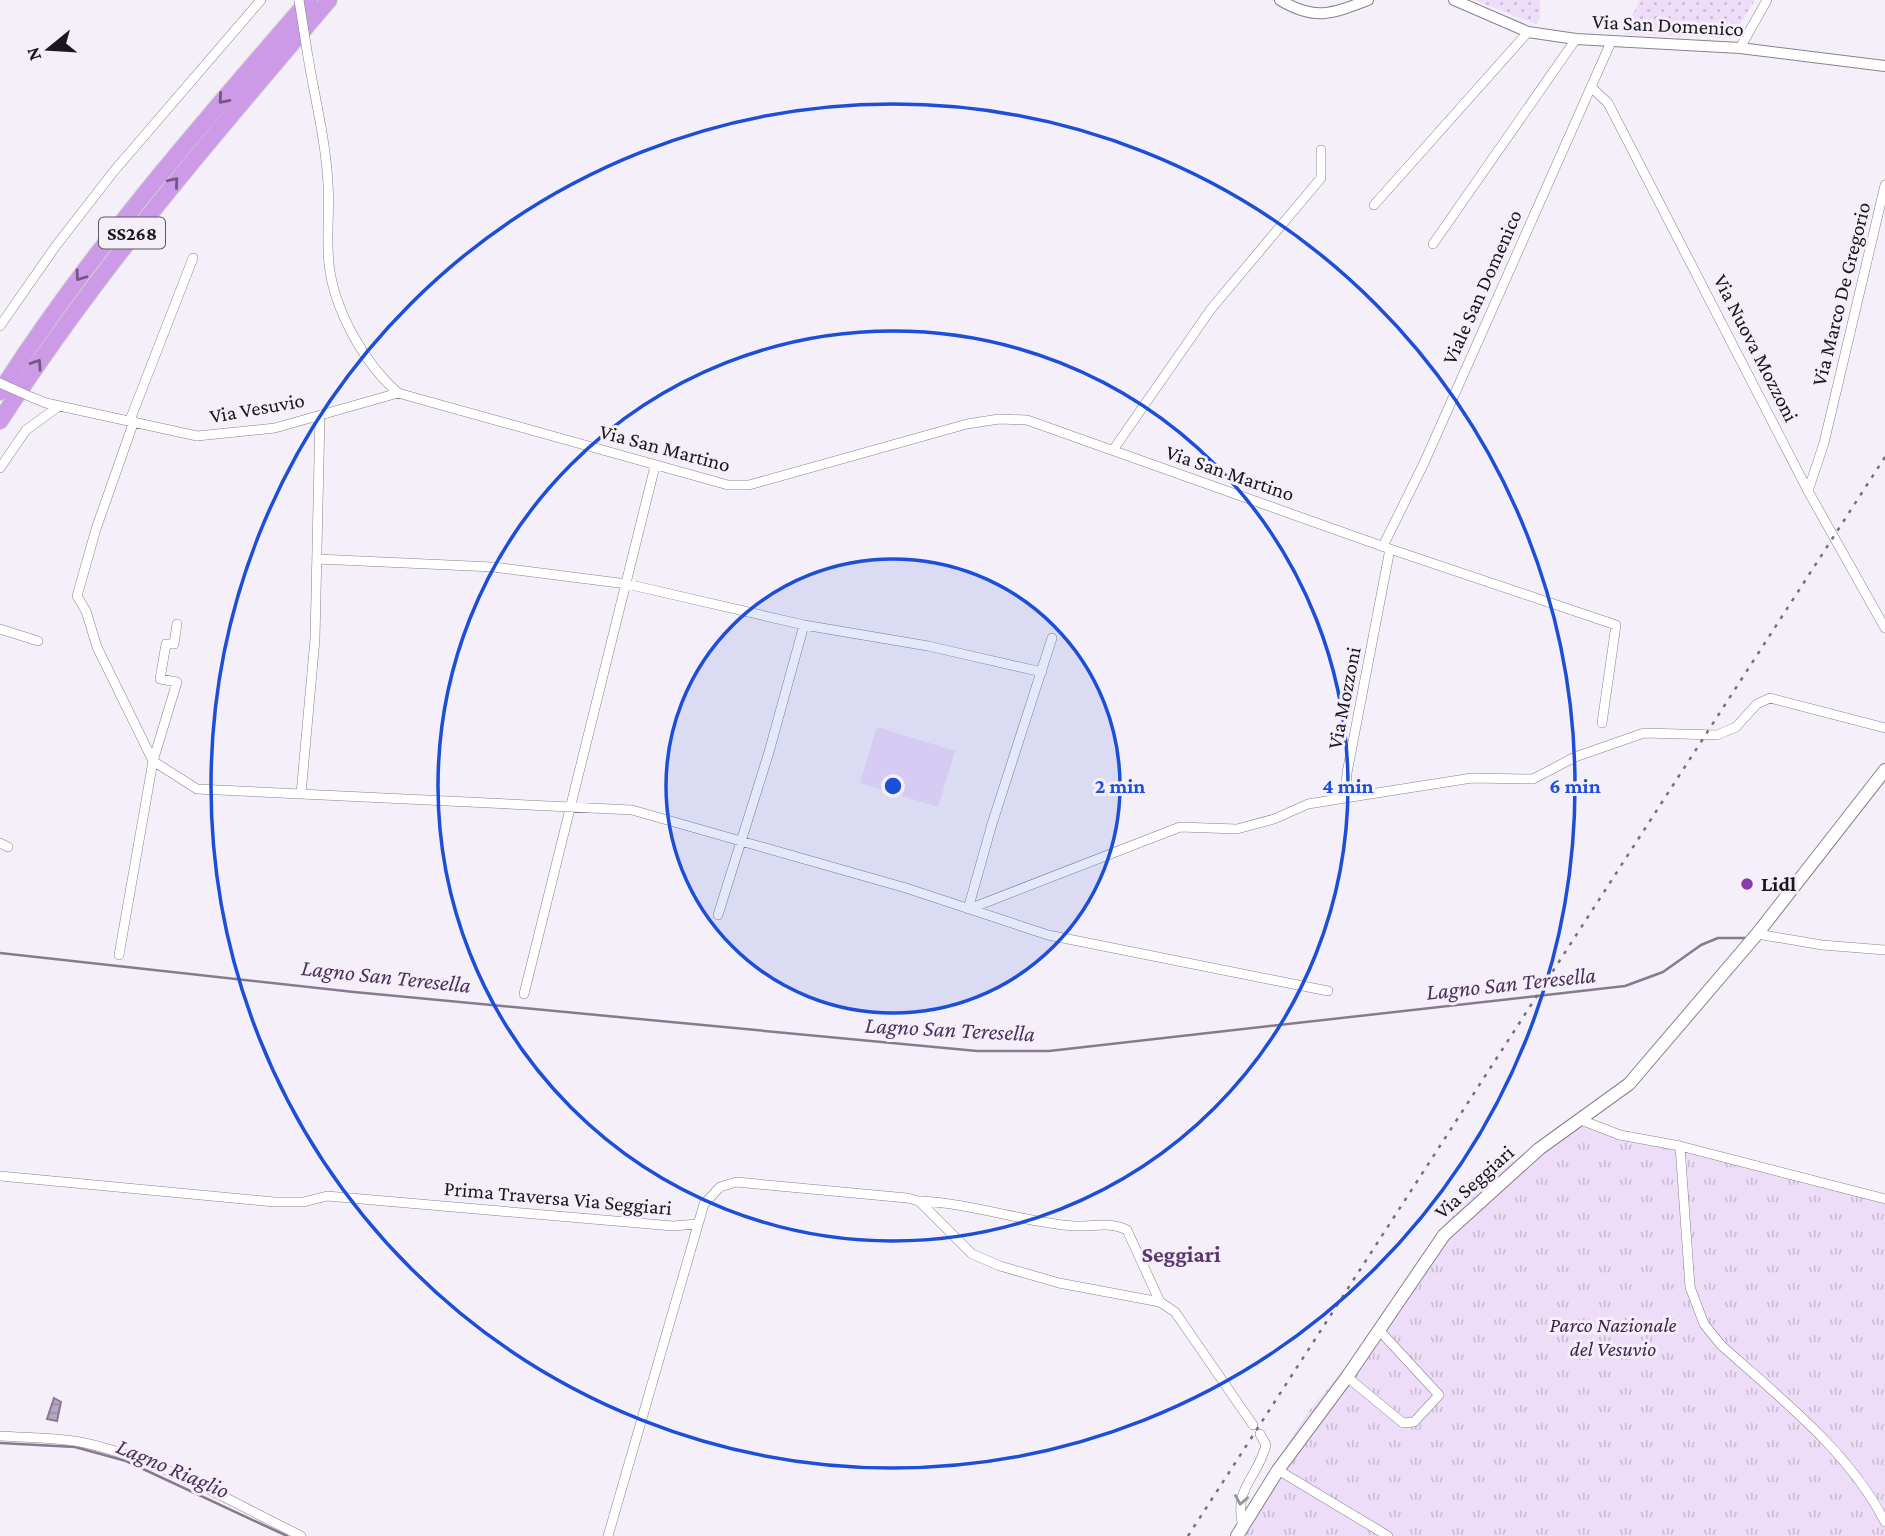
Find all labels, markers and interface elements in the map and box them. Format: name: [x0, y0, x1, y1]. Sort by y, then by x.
street label: Via San Domenico: [1592, 9, 1744, 41]
north arrow: [14, 14, 84, 84]
text: N: [21, 45, 45, 64]
one-way arrow: [219, 91, 232, 104]
one-way arrow: [166, 177, 178, 190]
street label: Via Marco De Gregorio: [1807, 200, 1875, 388]
street label: Viale San Domenico: [1437, 206, 1527, 368]
road number: SS268: [99, 218, 165, 248]
one-way arrow: [76, 268, 88, 280]
street label: Via Nuova Mozzoni: [1709, 270, 1804, 426]
one-way arrow: [29, 358, 42, 371]
street label: Via Vesuvio: [208, 388, 306, 428]
street label: Via San Martino: [597, 419, 733, 477]
street label: Via San Martino: [1163, 440, 1297, 506]
street label: Via Mozzoni: [1322, 644, 1366, 751]
centre of rings: [881, 774, 905, 798]
text: 2 min: [1095, 774, 1145, 798]
text: 4 min: [1322, 774, 1374, 798]
text: 6 min: [1549, 774, 1601, 798]
place label: Lidl: [1761, 872, 1796, 896]
marker: Lidl: [1739, 876, 1755, 892]
water label: Lagno San Teresella: [300, 954, 472, 998]
water label: Lagno San Teresella: [1425, 961, 1597, 1005]
water label: Lagno San Teresella: [864, 1012, 1036, 1046]
street label: Via Seggiari: [1429, 1140, 1519, 1224]
street label: Prima Traversa Via Seggiari: [443, 1176, 673, 1220]
district label: Seggiari: [1141, 1241, 1221, 1267]
park label: Parco Nazionale del Vesuvio: [1549, 1313, 1677, 1361]
water label: Lagno Riaglio: [113, 1433, 233, 1503]
one-way arrow: [1234, 1494, 1249, 1506]

